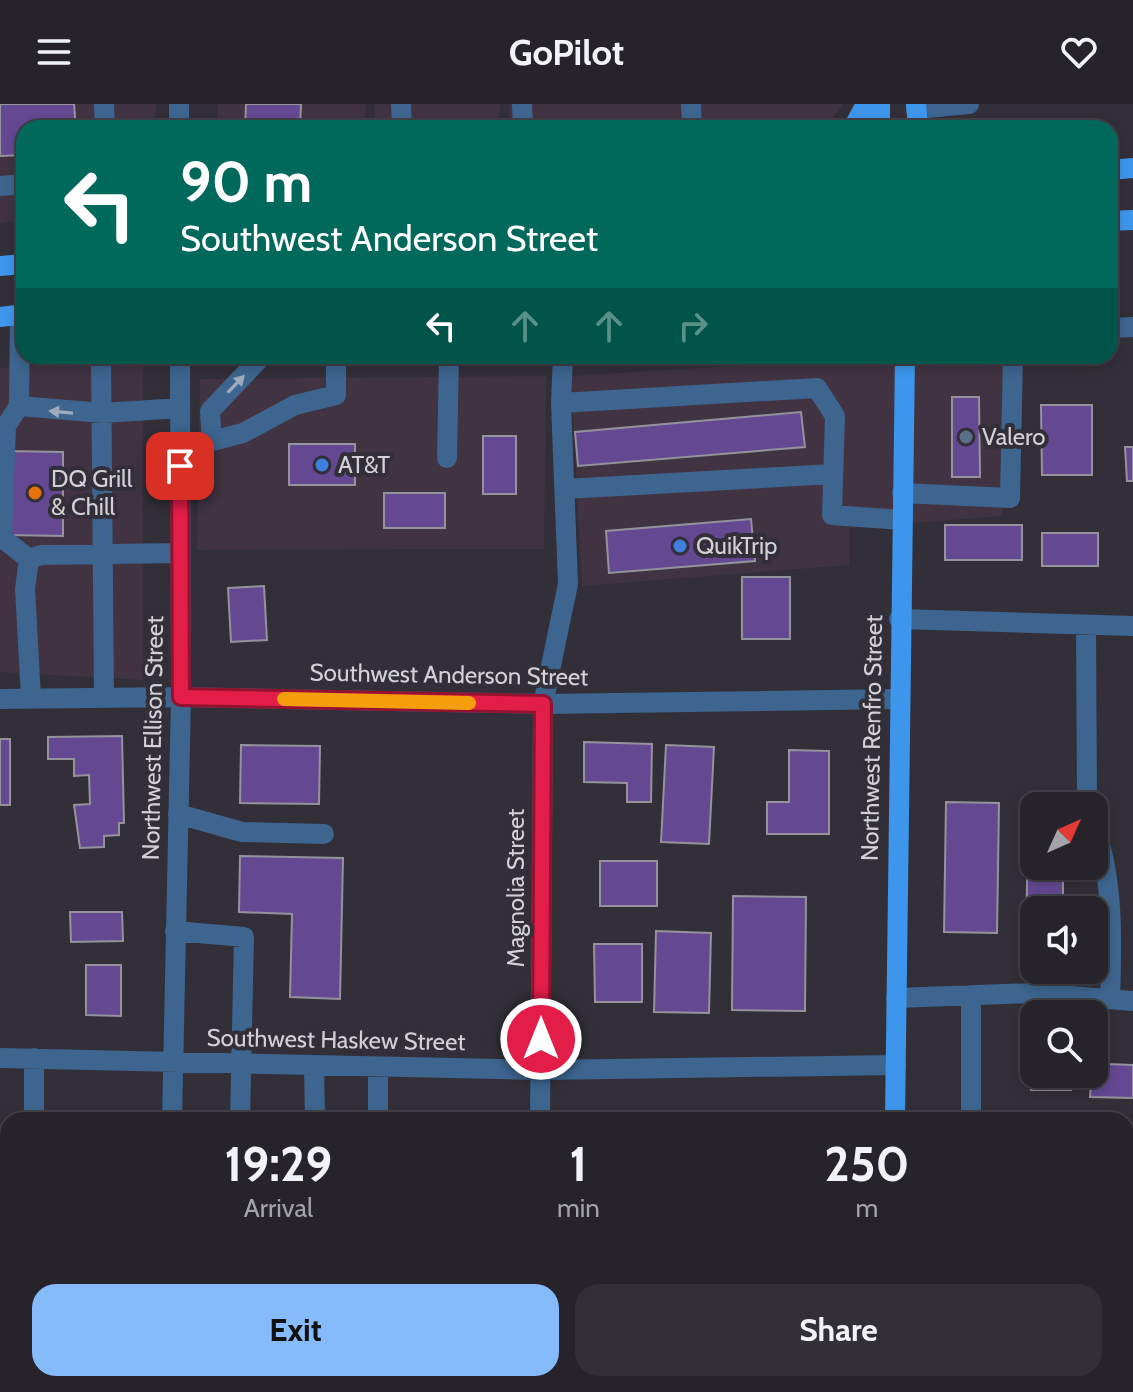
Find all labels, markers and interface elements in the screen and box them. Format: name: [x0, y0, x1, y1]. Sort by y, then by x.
icon: menu: [32, 30, 76, 74]
text: GoPilot: [509, 30, 624, 74]
icon: heart: [1057, 30, 1101, 74]
text: 90 m: [180, 148, 312, 216]
icon: left: [48, 152, 152, 256]
text: Southwest Anderson Street: [180, 216, 598, 260]
icon: left: [419, 304, 463, 348]
icon: ahead: [503, 304, 547, 348]
icon: ahead: [587, 304, 631, 348]
icon: right: [671, 304, 715, 348]
one-way arrow: [227, 375, 245, 394]
one-way arrow: [48, 405, 73, 418]
place label: Valero: [982, 422, 1046, 451]
marker: Valero: [957, 428, 975, 446]
pin: [146, 432, 214, 500]
icon: arrive: [158, 444, 202, 488]
place label: AT&T: [338, 450, 390, 479]
marker: AT&T: [313, 456, 331, 474]
place label: DQ Grill & Chill: [51, 464, 133, 521]
marker: DQ Grill & Chill: [26, 484, 44, 502]
place label: QuikTrip: [696, 531, 777, 560]
marker: QuikTrip: [671, 537, 689, 555]
street label: Northwest Ellison Street: [136, 615, 169, 861]
street label: Northwest Renfro Street: [855, 615, 888, 861]
street label: Southwest Anderson Street: [309, 658, 589, 691]
north arrow: [1020, 792, 1108, 880]
map controls: [1020, 792, 1108, 1088]
street label: Magnolia Street: [501, 809, 530, 967]
button: sound: [1020, 896, 1108, 984]
position arrow: [499, 997, 583, 1081]
button: search: [1020, 1000, 1108, 1088]
street label: Southwest Haskew Street: [206, 1023, 466, 1056]
text: 19:29: [225, 1135, 332, 1193]
text: 1: [569, 1135, 587, 1193]
text: 250: [824, 1135, 909, 1193]
text: Arrival: [244, 1192, 313, 1224]
text: min: [557, 1192, 600, 1224]
text: m: [855, 1192, 878, 1224]
button: Exit: [32, 1284, 559, 1376]
button: Share: [575, 1284, 1102, 1376]

